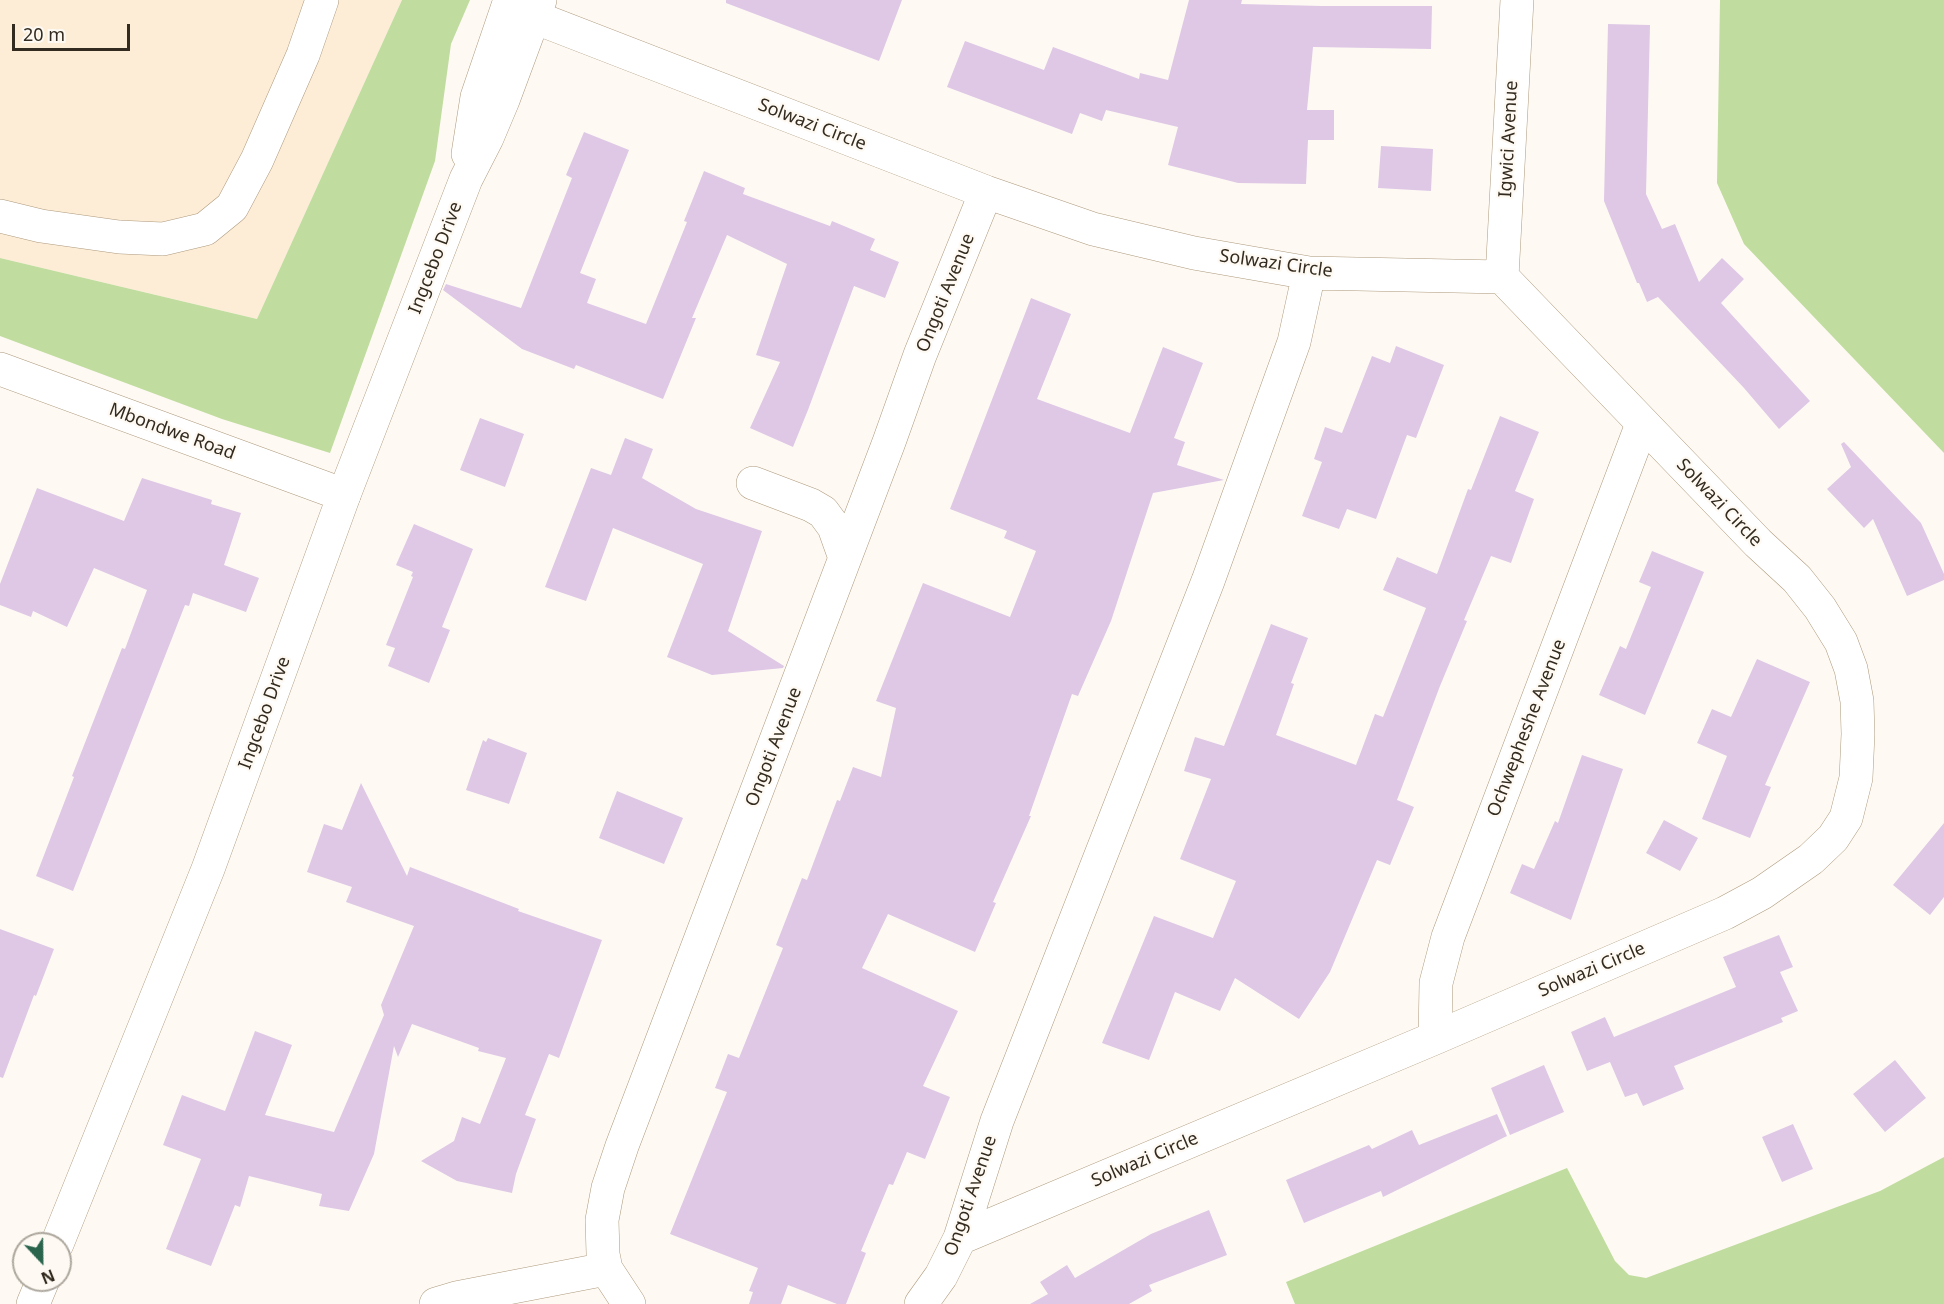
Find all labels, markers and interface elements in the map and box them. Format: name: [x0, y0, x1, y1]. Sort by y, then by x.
scale bar: [15, 12, 134, 50]
text: 20 m: [23, 22, 65, 46]
street label: Igwici Avenue: [1495, 80, 1523, 198]
street label: Solwazi Circle: [755, 94, 869, 156]
street label: Ingcebo Drive: [405, 199, 467, 317]
street label: Ongoti Avenue: [912, 230, 980, 356]
street label: Solwazi Circle: [1218, 245, 1334, 283]
street label: Mbondwe Road: [106, 399, 238, 465]
street label: Solwazi Circle: [1672, 455, 1766, 551]
street label: Ochwepheshe Avenue: [1483, 636, 1571, 820]
street label: Ingcebo Drive: [235, 654, 295, 772]
street label: Ongoti Avenue: [741, 684, 807, 810]
street label: Solwazi Circle: [1535, 938, 1649, 1002]
street label: Solwazi Circle: [1088, 1128, 1202, 1192]
street label: Ongoti Avenue: [940, 1133, 1002, 1259]
north arrow: [12, 1232, 72, 1292]
text: N: [38, 1264, 58, 1289]

